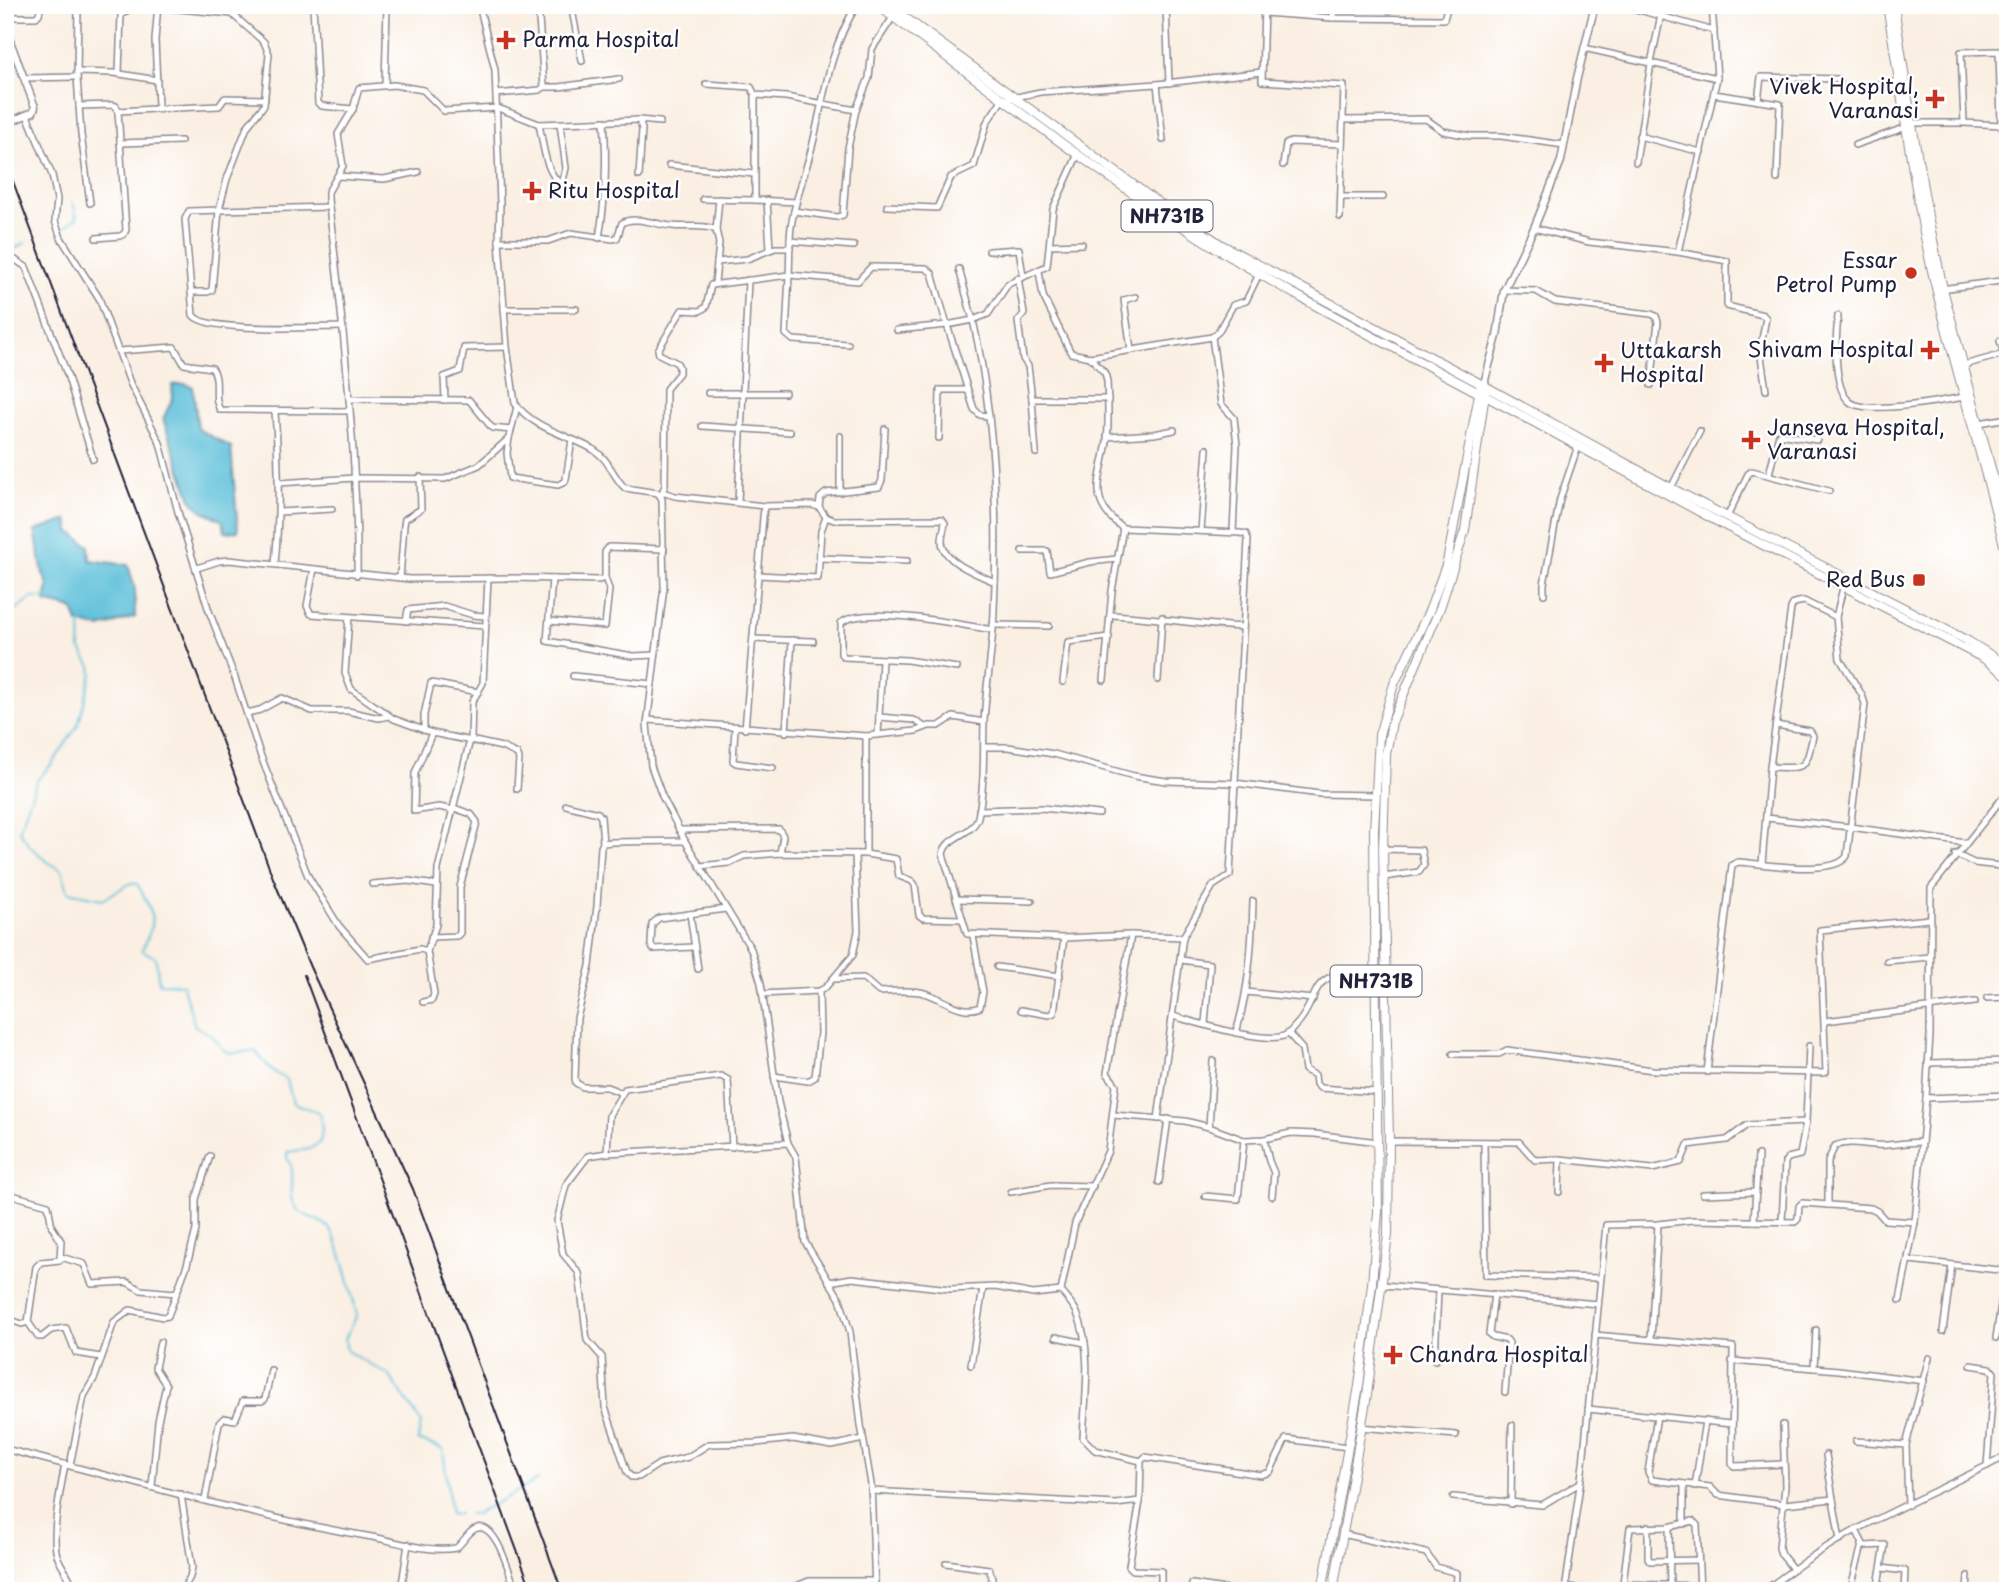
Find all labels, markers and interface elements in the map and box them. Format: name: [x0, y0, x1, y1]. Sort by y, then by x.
place label: Parma Hospital: [522, 22, 680, 54]
marker: Parma Hospital: [496, 30, 516, 50]
place label: Vivek Hospital, Varanasi: [1769, 69, 1919, 125]
marker: Vivek Hospital, Varanasi: [1925, 89, 1945, 109]
place label: Ritu Hospital: [548, 173, 680, 205]
marker: Ritu Hospital: [522, 181, 542, 201]
road number: NH731B: [1122, 200, 1212, 232]
place label: Essar Petrol Pump: [1776, 243, 1898, 299]
marker: Essar Petrol Pump: [1903, 265, 1919, 281]
place label: Shivam Hospital: [1747, 332, 1914, 364]
place label: Uttakarsh Hospital: [1620, 333, 1722, 389]
marker: Shivam Hospital: [1920, 340, 1940, 360]
marker: Uttakarsh Hospital: [1594, 353, 1614, 373]
place label: Janseva Hospital, Varanasi: [1767, 410, 1945, 466]
marker: Janseva Hospital, Varanasi: [1741, 430, 1761, 450]
place label: Red Bus: [1826, 562, 1905, 594]
marker: Red Bus: [1911, 572, 1927, 588]
road number: NH731B: [1330, 965, 1422, 996]
place label: Chandra Hospital: [1409, 1337, 1589, 1369]
marker: Chandra Hospital: [1383, 1345, 1403, 1365]

